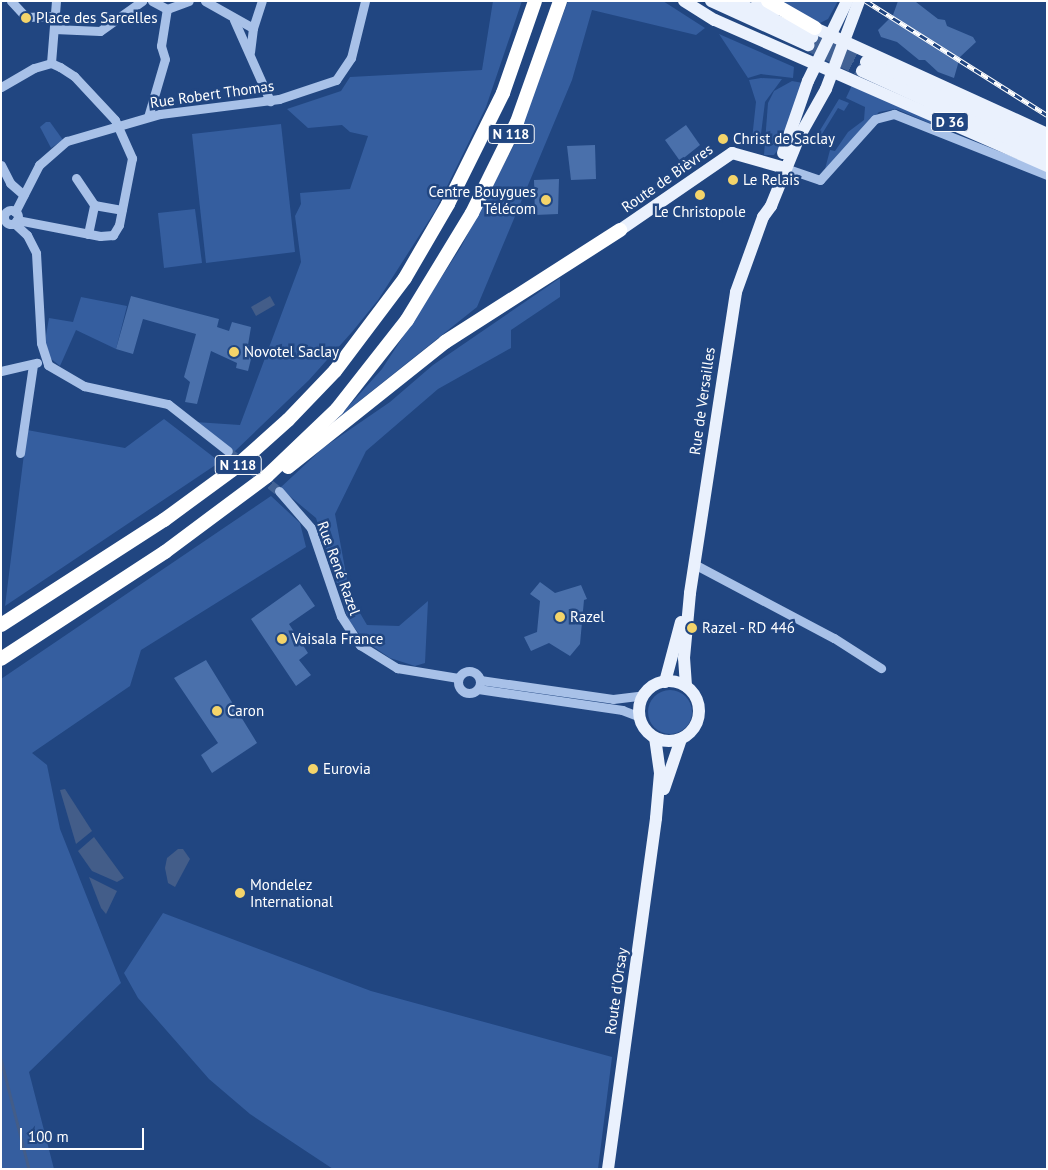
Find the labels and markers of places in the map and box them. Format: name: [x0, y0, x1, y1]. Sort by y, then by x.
place label: Place des Sarcelles: [36, 9, 157, 27]
marker: Place des Sarcelles: [20, 12, 32, 24]
place label: Christ de Saclay: [733, 130, 835, 148]
marker: Christ de Saclay: [717, 133, 729, 145]
place label: Le Relais: [743, 171, 799, 189]
marker: Le Relais: [727, 174, 739, 186]
place label: Centre Bouygues Télécom: [429, 182, 536, 217]
marker: Le Christopole: [694, 189, 706, 201]
marker: Centre Bouygues Télécom: [540, 194, 552, 206]
place label: Le Christopole: [654, 203, 746, 221]
place label: Novotel Saclay: [244, 343, 339, 361]
marker: Novotel Saclay: [228, 346, 240, 358]
place label: Razel: [570, 608, 605, 626]
marker: Razel: [554, 611, 566, 623]
place label: Razel - RD 446: [702, 619, 797, 637]
marker: Razel - RD 446: [686, 622, 698, 634]
place label: Vaisala France: [292, 630, 383, 648]
marker: Vaisala France: [276, 633, 288, 645]
place label: Caron: [227, 702, 264, 720]
marker: Caron: [211, 705, 223, 717]
place label: Eurovia: [323, 760, 371, 778]
marker: Eurovia: [307, 763, 319, 775]
place label: Mondelez International: [250, 875, 333, 910]
marker: Mondelez International: [234, 887, 246, 899]

